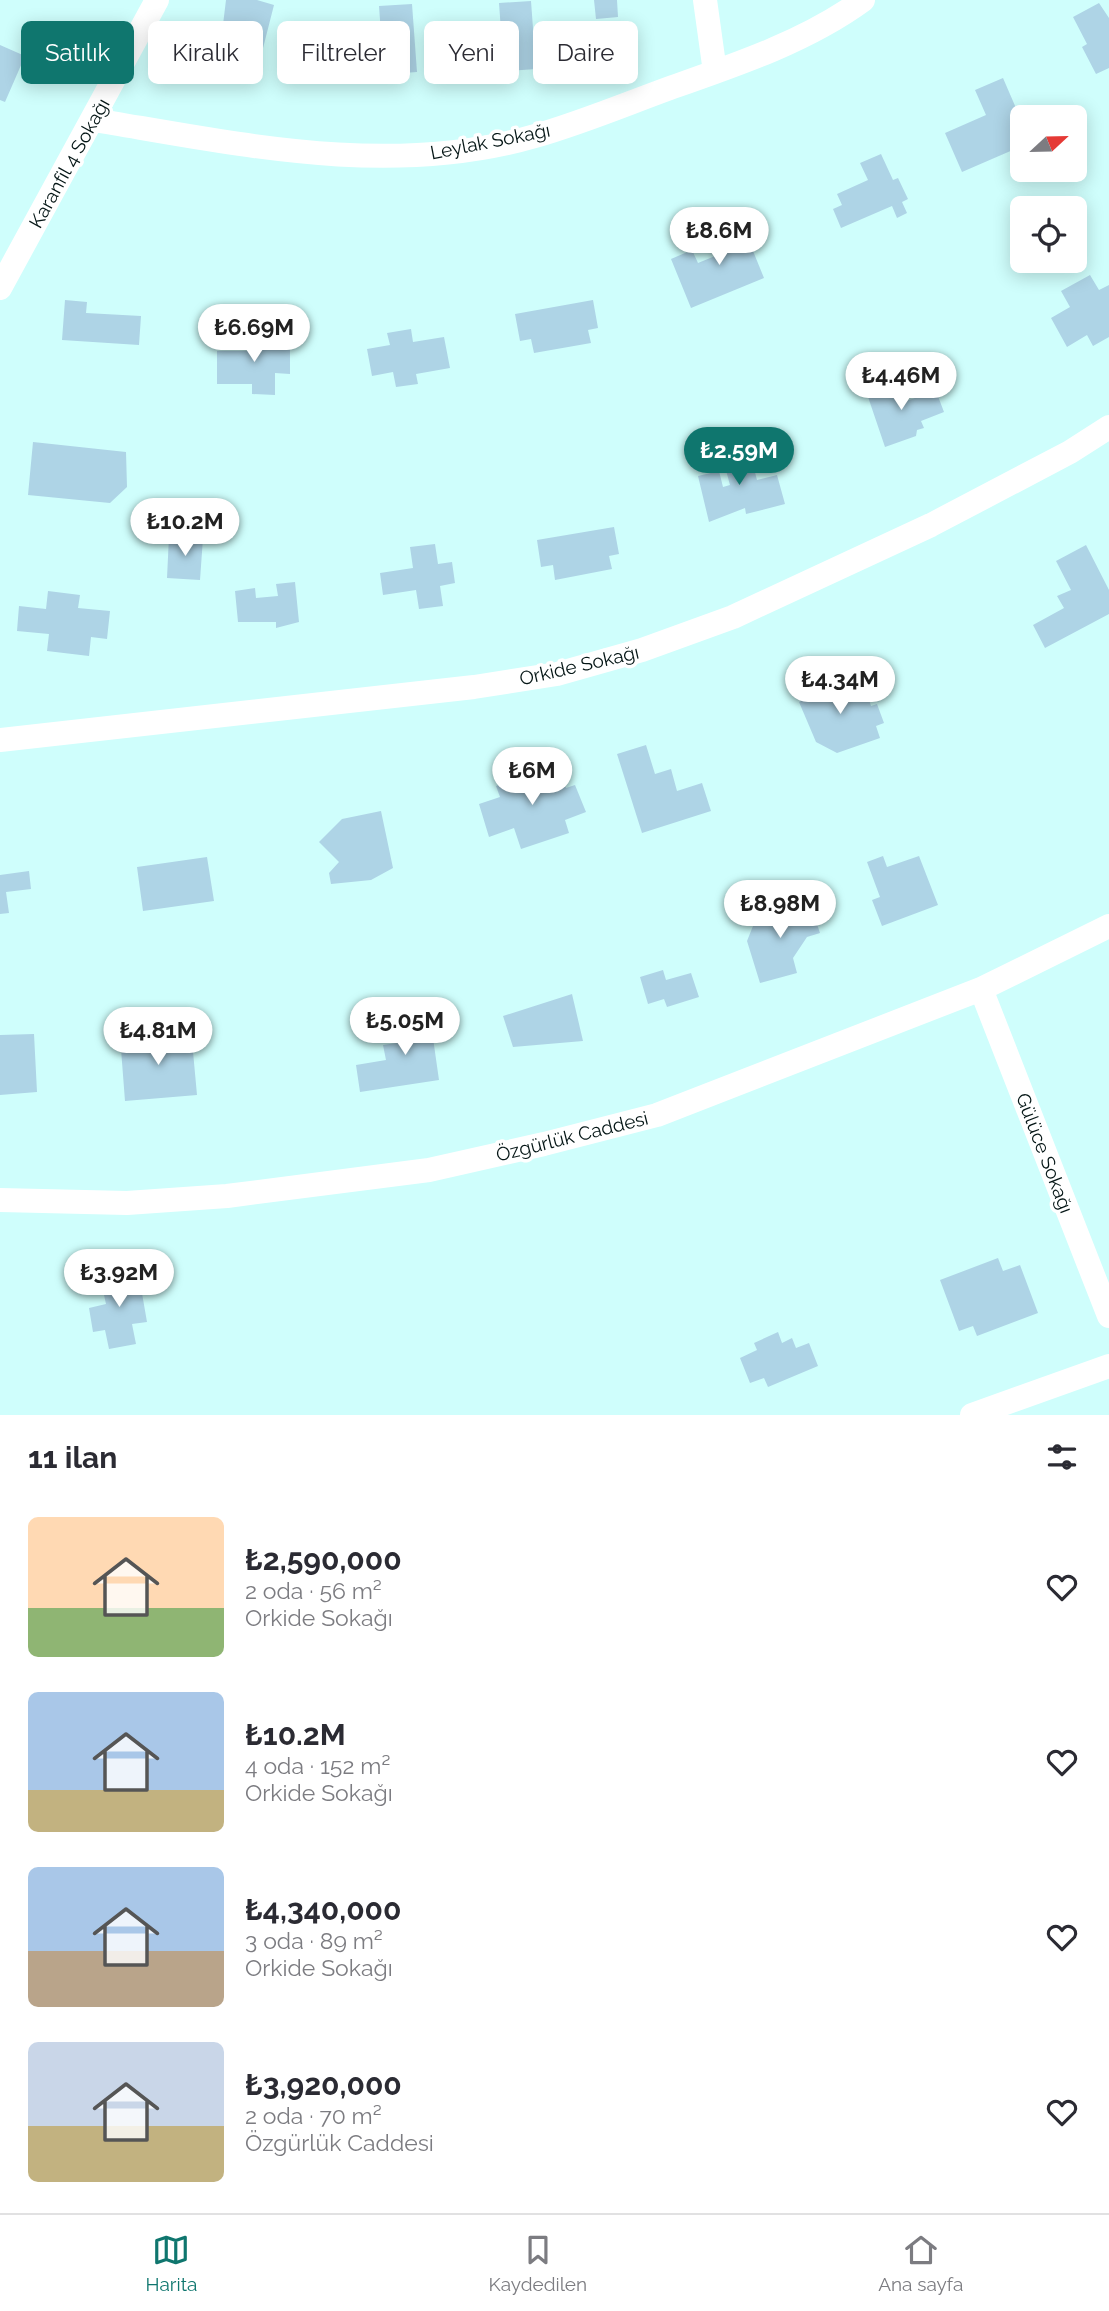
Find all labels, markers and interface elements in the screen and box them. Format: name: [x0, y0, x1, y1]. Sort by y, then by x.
chip: Satılık: [21, 21, 134, 84]
chip: Kiralık: [148, 21, 263, 84]
chip: Filtreler: [277, 21, 410, 84]
chip: Yeni: [424, 21, 519, 84]
chip: Daire: [533, 21, 638, 84]
street label: Karanfil 4 Sokağı: [24, 94, 114, 232]
north arrow: [1010, 105, 1087, 182]
map controls: [1010, 105, 1087, 273]
street label: Leylak Sokağı: [428, 119, 552, 163]
button: locate: [1010, 196, 1087, 273]
pin: ₺8.6M: [670, 208, 768, 267]
text: ₺8.6M: [686, 216, 752, 243]
pin: ₺6.69M: [197, 304, 311, 364]
text: ₺6.69M: [214, 313, 294, 340]
pin: ₺4.46M: [844, 352, 958, 412]
text: ₺4.46M: [862, 361, 940, 388]
pin: ₺2.59M: [682, 428, 796, 487]
text: ₺2.59M: [700, 436, 778, 463]
pin: ₺10.2M: [128, 498, 242, 558]
text: ₺10.2M: [146, 507, 224, 534]
street label: Orkide Sokağı: [517, 641, 641, 689]
pin: ₺4.34M: [783, 656, 897, 716]
text: ₺4.34M: [801, 665, 879, 692]
pin: ₺6M: [498, 748, 566, 807]
text: ₺6M: [508, 756, 556, 783]
pin: ₺8.98M: [723, 880, 837, 940]
text: ₺8.98M: [740, 889, 820, 916]
pin: ₺5.05M: [348, 998, 462, 1057]
text: ₺5.05M: [366, 1006, 444, 1033]
pin: ₺4.81M: [101, 1007, 215, 1067]
text: ₺4.81M: [119, 1016, 197, 1043]
street label: Gülüce Sokağı: [1012, 1090, 1078, 1216]
street label: Özgürlük Caddesi: [494, 1106, 650, 1166]
pin: ₺3.92M: [62, 1250, 176, 1309]
text: ₺3.92M: [80, 1258, 158, 1285]
icon: filters: [1043, 1438, 1081, 1476]
text: 11 ilan: [28, 1440, 117, 1475]
text: ₺2,590,000: [245, 1542, 402, 1577]
icon: home: [84, 1545, 168, 1629]
icon: heart: [1043, 1568, 1081, 1606]
text: 2 oda · 56 m²: [245, 1577, 382, 1604]
text: Orkide Sokağı: [245, 1604, 393, 1631]
text: ₺10.2M: [245, 1717, 346, 1752]
icon: home: [84, 1720, 168, 1804]
icon: heart: [1043, 1743, 1081, 1781]
text: 4 oda · 152 m²: [245, 1752, 390, 1779]
text: Orkide Sokağı: [245, 1779, 393, 1806]
text: ₺4,340,000: [245, 1892, 401, 1927]
icon: home: [84, 1895, 168, 1979]
icon: heart: [1043, 1918, 1081, 1956]
text: 3 oda · 89 m²: [245, 1927, 383, 1954]
text: Orkide Sokağı: [245, 1954, 393, 1981]
text: ₺3,920,000: [245, 2067, 402, 2102]
icon: home: [84, 2070, 168, 2154]
icon: heart: [1043, 2093, 1081, 2131]
text: 2 oda · 70 m²: [245, 2102, 382, 2129]
text: Özgürlük Caddesi: [245, 2129, 434, 2156]
tab: Harita: [146, 2231, 197, 2295]
tab: Kaydedilen: [489, 2231, 587, 2295]
tab: Ana sayfa: [878, 2231, 963, 2295]

